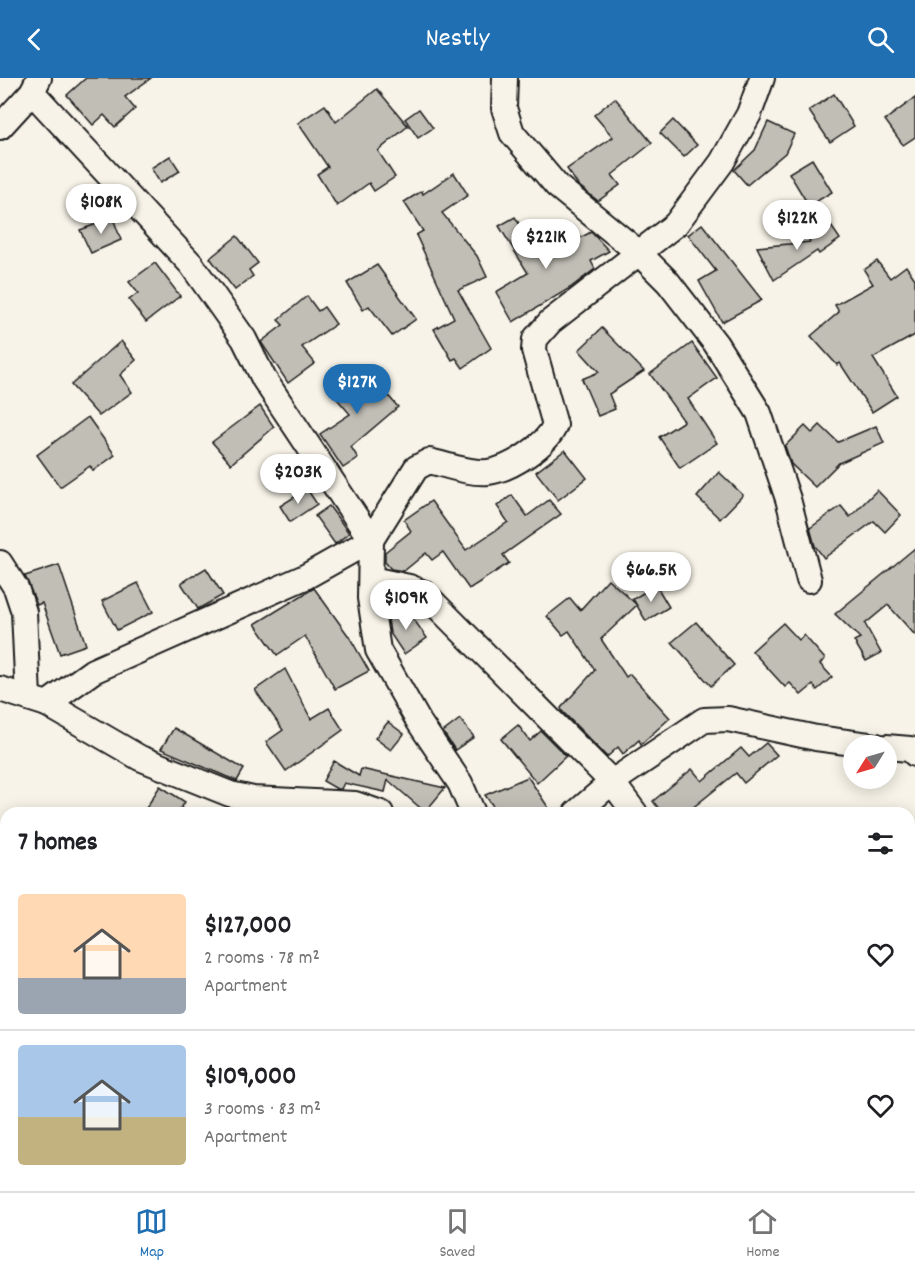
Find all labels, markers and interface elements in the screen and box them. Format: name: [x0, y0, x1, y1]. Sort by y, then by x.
text: Nestly: [426, 20, 489, 59]
icon: back: [18, 23, 51, 56]
icon: search: [864, 23, 897, 56]
pin: $108K: [59, 184, 143, 235]
text: $108K: [80, 189, 122, 217]
pin: $122K: [755, 200, 839, 251]
text: $122K: [776, 205, 818, 233]
pin: $221K: [504, 219, 588, 270]
text: $221K: [525, 224, 567, 252]
pin: $127K: [315, 364, 399, 415]
text: $127K: [337, 369, 377, 397]
pin: $203K: [256, 454, 340, 505]
text: $203K: [274, 459, 322, 487]
pin: $66.5K: [602, 552, 700, 603]
text: $66.5K: [625, 557, 677, 585]
pin: $109K: [364, 580, 448, 631]
text: $109K: [384, 585, 428, 613]
north arrow: [843, 735, 897, 789]
map controls: [843, 735, 897, 789]
text: 7 homes: [18, 825, 98, 862]
icon: filters: [864, 827, 897, 860]
text: $127,000: [204, 908, 292, 945]
icon: home: [66, 918, 138, 990]
icon: heart: [864, 938, 897, 971]
text: 2 rooms · 78 m²: [204, 945, 320, 973]
text: Apartment: [204, 973, 287, 1001]
text: $109,000: [204, 1059, 296, 1096]
icon: home: [66, 1069, 138, 1141]
icon: heart: [864, 1089, 897, 1122]
text: 3 rooms · 83 m²: [204, 1096, 321, 1124]
text: Apartment: [204, 1124, 287, 1152]
tab: Map: [135, 1205, 168, 1264]
tab: Saved: [439, 1205, 475, 1264]
tab: Home: [746, 1205, 780, 1264]

